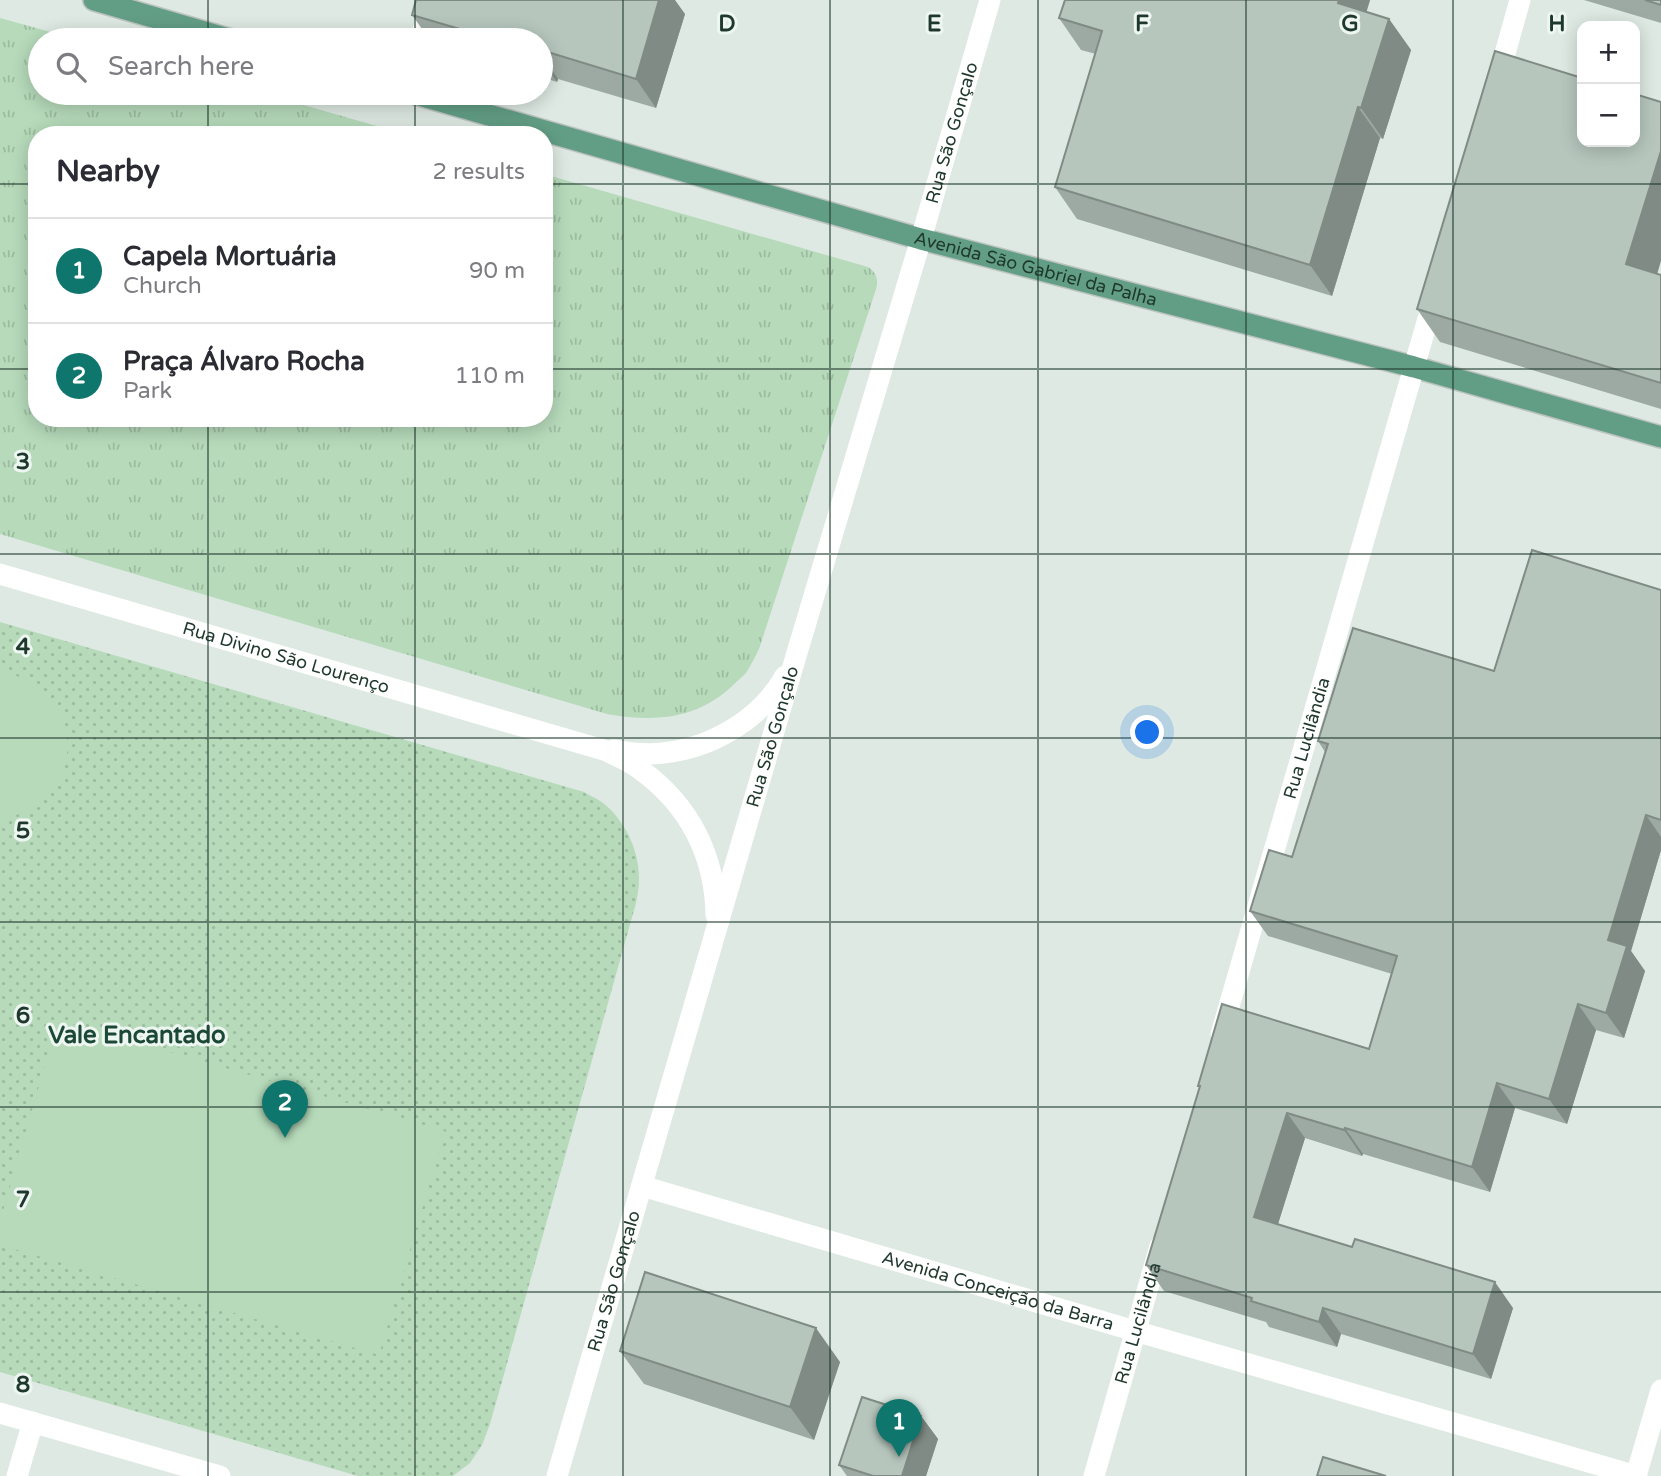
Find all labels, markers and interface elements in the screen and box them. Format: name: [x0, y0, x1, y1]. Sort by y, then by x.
text: D: [718, 10, 736, 38]
text: E: [927, 10, 941, 38]
text: F: [1135, 10, 1149, 38]
text: G: [1341, 10, 1359, 38]
text: H: [1548, 10, 1566, 38]
map controls: [1577, 21, 1640, 147]
button: +: [1577, 21, 1640, 84]
search box: [28, 28, 553, 105]
icon: search: [52, 48, 90, 86]
text: Search here: [108, 51, 254, 82]
street label: Rua São Gonçalo: [921, 59, 983, 206]
button: −: [1577, 84, 1640, 147]
text: Nearby: [56, 153, 160, 190]
text: 2 results: [432, 158, 525, 186]
street label: Avenida São Gabriel da Palha: [912, 227, 1160, 311]
text: Capela Mortuária: [123, 241, 337, 272]
text: 1: [72, 257, 86, 285]
text: 90 m: [469, 257, 525, 285]
text: Church: [123, 272, 202, 300]
text: Praça Álvaro Rocha: [123, 346, 365, 377]
text: 2: [72, 362, 86, 390]
text: 110 m: [455, 362, 525, 390]
text: Park: [123, 377, 172, 405]
text: 3: [16, 448, 30, 476]
street label: Rua Divino São Lourenço: [180, 617, 392, 698]
text: 4: [16, 633, 31, 661]
street label: Rua São Gonçalo: [741, 663, 803, 810]
street label: Rua Lucilândia: [1279, 675, 1335, 802]
your location: [1130, 715, 1164, 749]
text: 5: [16, 817, 30, 845]
text: 6: [16, 1002, 30, 1030]
district label: Vale Encantado: [48, 1021, 226, 1050]
pin: 2: [262, 1080, 308, 1138]
text: 7: [16, 1186, 30, 1214]
street label: Rua São Gonçalo: [583, 1208, 645, 1354]
street label: Avenida Conceição da Barra: [879, 1246, 1116, 1335]
street label: Rua Lucilândia: [1110, 1260, 1166, 1387]
text: 8: [16, 1371, 30, 1399]
pin: 1: [876, 1399, 922, 1457]

